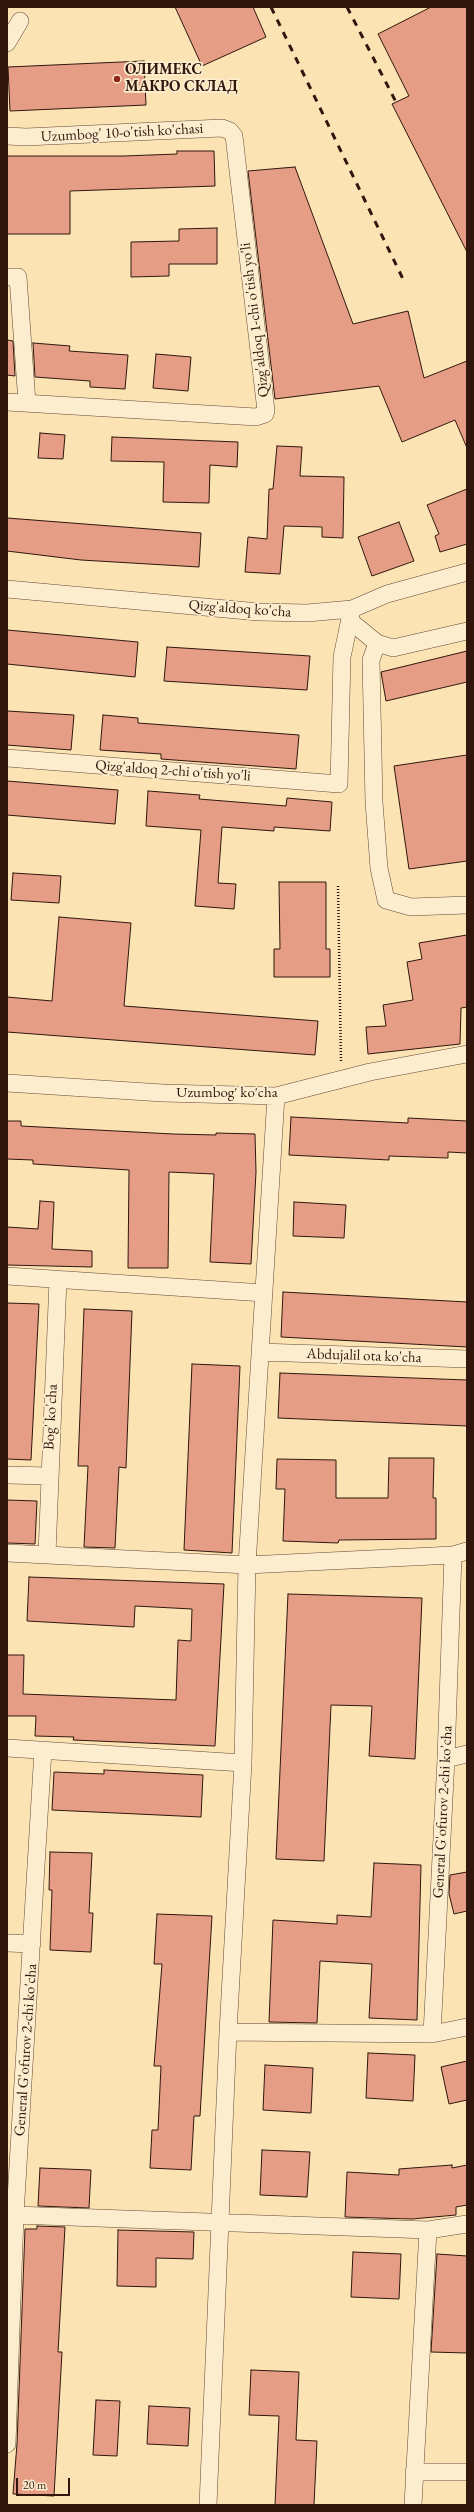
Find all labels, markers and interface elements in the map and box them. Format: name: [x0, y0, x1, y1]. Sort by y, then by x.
place label: ОЛИМЕКС МАКРО СКЛАД: [125, 61, 238, 96]
marker: ОЛИМЕКС МАКРО СКЛАД: [112, 74, 122, 84]
street label: Uzumbog' 10-o'tish ko'chasi: [40, 120, 204, 146]
street label: Qizg'aldoq 1-chi o'tish yo'li: [237, 242, 273, 398]
street label: Qizg'aldoq ko'cha: [188, 596, 292, 622]
street label: Qizg'aldoq 2-chi o'tish yo'li: [95, 757, 251, 785]
street label: Uzumbog' ko'cha: [176, 1084, 278, 1102]
street label: Abdujalil ota ko'cha: [306, 1345, 422, 1367]
street label: Bog' ko'cha: [40, 1384, 62, 1450]
street label: General G'ofurov 2-chi ko'cha: [429, 1725, 457, 1899]
street label: General G'ofurov 2-chi ko'cha: [11, 1963, 41, 2137]
scale bar: [18, 2470, 72, 2496]
text: 20 m: [23, 2477, 46, 2493]

